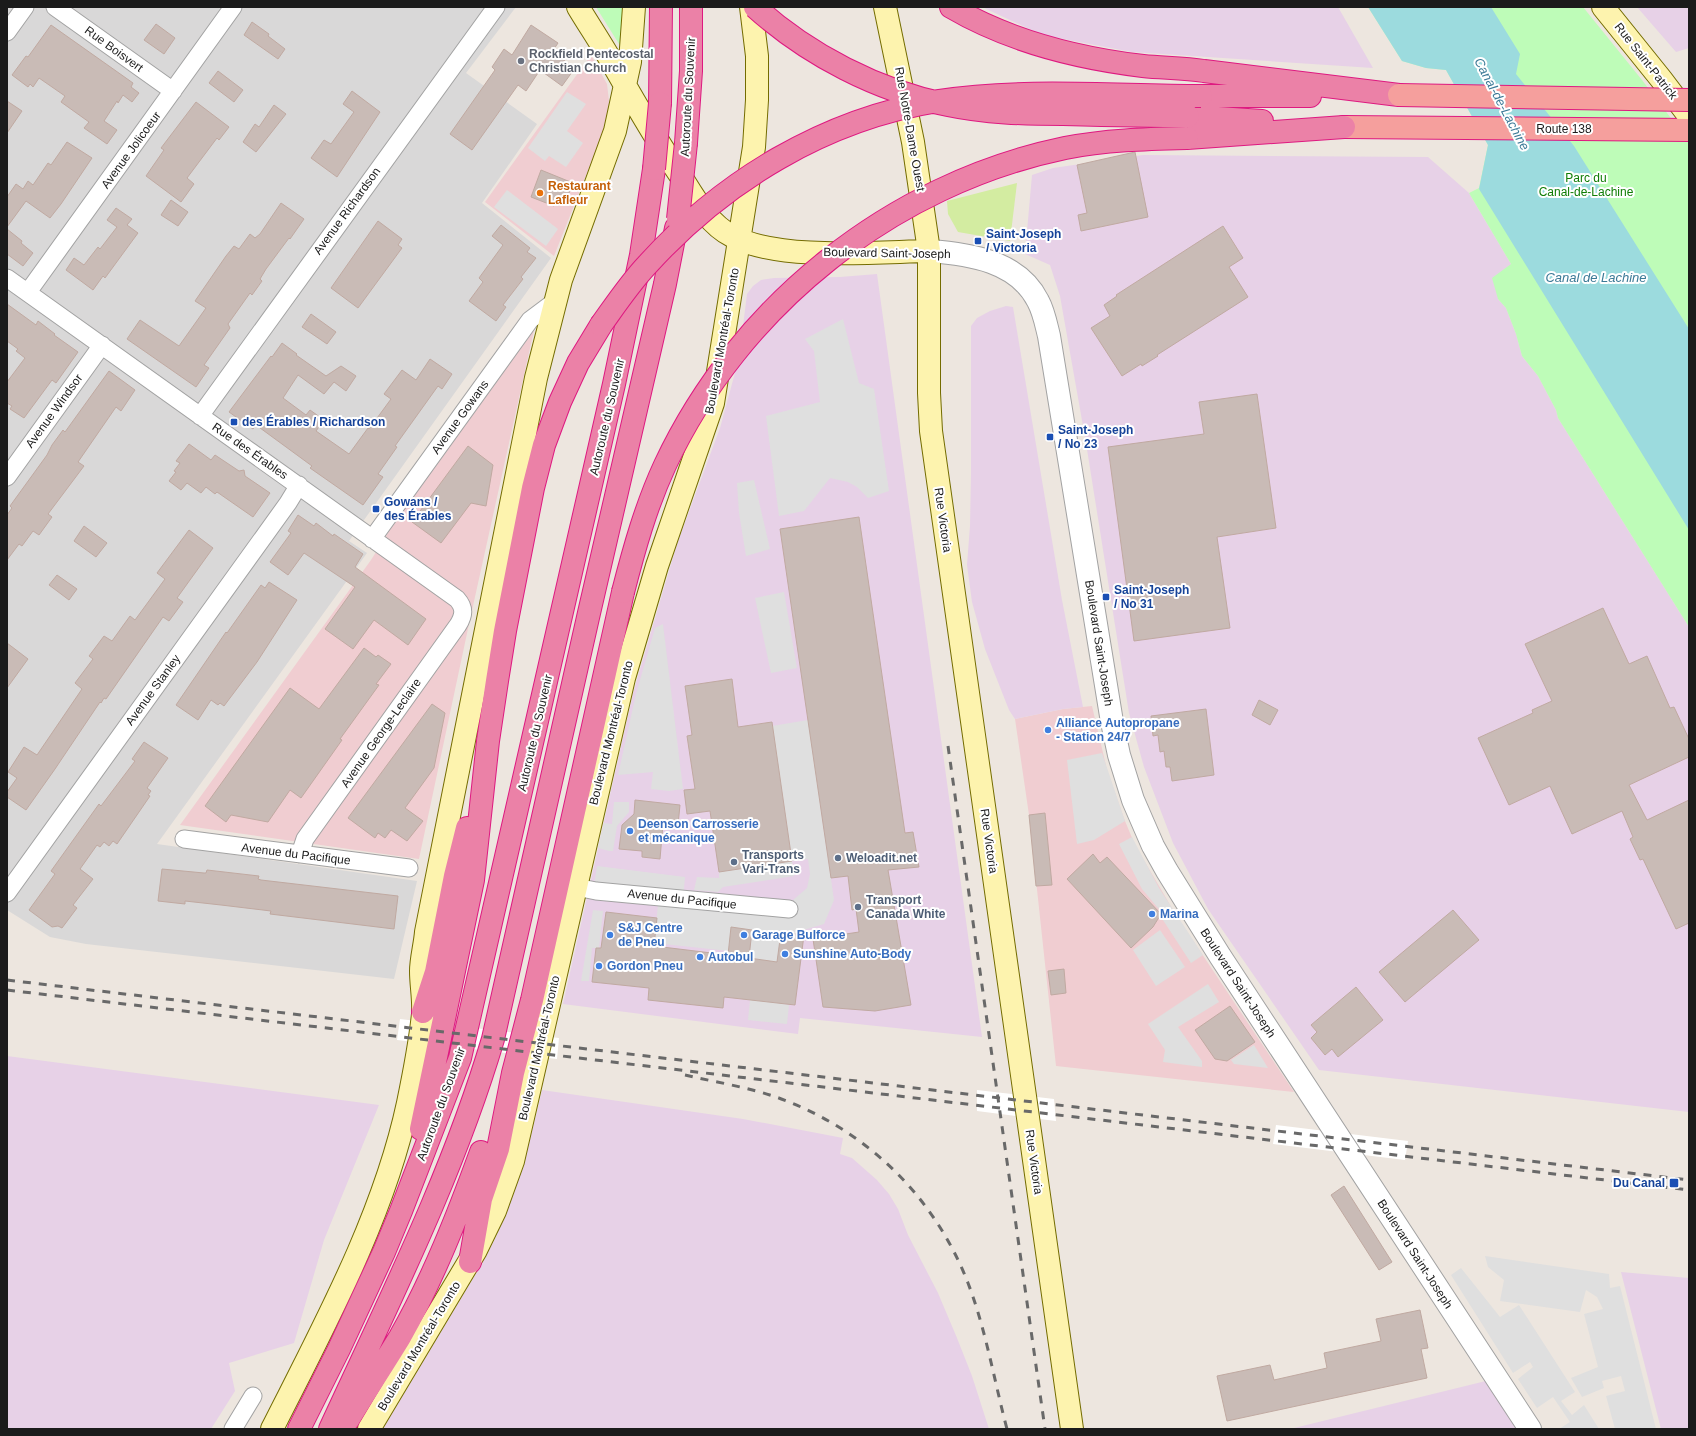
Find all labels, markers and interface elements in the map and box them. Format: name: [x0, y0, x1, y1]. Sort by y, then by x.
street label: Rue Saint-Patrick: [1612, 20, 1681, 103]
street label: Rue Boisvert: [82, 23, 146, 75]
street label: Autoroute du Souvenir: [678, 37, 698, 157]
place label: Rockfield Pentecostal Christian Church: [529, 47, 654, 75]
water label: Canal-de-Lachine: [1471, 55, 1533, 153]
marker: Rockfield Pentecostal Christian Church: [516, 56, 526, 66]
street label: Rue Notre-Dame Ouest: [892, 66, 928, 193]
street label: Avenue Jolicoeur: [98, 109, 164, 191]
street label: Route 138: [1536, 122, 1592, 136]
street label: Avenue Richardson: [311, 165, 383, 257]
park label: Parc du Canal-de-Lachine: [1539, 171, 1634, 199]
place label: Restaurant Lafleur: [548, 179, 611, 207]
marker: Restaurant Lafleur: [535, 188, 545, 198]
place label: Saint-Joseph / Victoria: [986, 227, 1061, 255]
marker: Saint-Joseph / Victoria: [973, 236, 983, 246]
street label: Boulevard Saint-Joseph: [823, 245, 951, 261]
street label: Boulevard Montréal-Toronto: [702, 267, 742, 415]
water label: Canal de Lachine: [1545, 270, 1647, 285]
street label: Autoroute du Souvenir: [587, 357, 627, 477]
street label: Avenue Windsor: [23, 371, 85, 451]
street label: Avenue Gowans: [429, 377, 491, 457]
place label: des Érables / Richardson: [242, 414, 385, 429]
marker: des Érables / Richardson: [229, 417, 239, 427]
street label: Rue des Érables: [210, 419, 291, 482]
place label: Saint-Joseph / No 23: [1058, 423, 1133, 451]
marker: Saint-Joseph / No 23: [1045, 432, 1055, 442]
street label: Rue Victoria: [932, 487, 955, 554]
place label: Gowans / des Érables: [384, 495, 452, 523]
marker: Gowans / des Érables: [371, 504, 381, 514]
street label: Boulevard Saint-Joseph: [1082, 579, 1116, 707]
place label: Saint-Joseph / No 31: [1114, 583, 1189, 611]
marker: Saint-Joseph / No 31: [1101, 592, 1111, 602]
street label: Avenue Stanley: [123, 652, 183, 728]
street label: Boulevard Montréal-Toronto: [586, 659, 636, 807]
street label: Autoroute du Souvenir: [515, 673, 555, 793]
street label: Avenue George-Leclaire: [338, 676, 424, 790]
place label: Alliance Autopropane - Station 24/7: [1056, 716, 1180, 744]
marker: Alliance Autopropane - Station 24/7: [1043, 725, 1053, 735]
street label: Rue Victoria: [978, 808, 1001, 875]
place label: Deenson Carrosserie et mécanique: [638, 817, 759, 845]
marker: Deenson Carrosserie et mécanique: [625, 826, 635, 836]
street label: Avenue du Pacifique: [241, 840, 352, 868]
place label: Transports Vari-Trans: [742, 848, 804, 876]
place label: Weloadit.net: [846, 851, 917, 865]
marker: Weloadit.net: [833, 853, 843, 863]
marker: Transports Vari-Trans: [729, 857, 739, 867]
street label: Avenue du Pacifique: [627, 886, 738, 912]
place label: Transport Canada White: [866, 893, 946, 921]
marker: Transport Canada White: [853, 902, 863, 912]
place label: Marina: [1160, 907, 1199, 921]
marker: Marina: [1147, 909, 1157, 919]
place label: S&J Centre de Pneu: [618, 921, 683, 949]
street label: Boulevard Saint-Joseph: [1197, 926, 1279, 1040]
place label: Garage Bulforce: [752, 928, 846, 942]
marker: S&J Centre de Pneu: [605, 930, 615, 940]
marker: Garage Bulforce: [739, 930, 749, 940]
place label: Sunshine Auto-Body: [793, 947, 912, 961]
marker: Sunshine Auto-Body: [780, 949, 790, 959]
place label: Autobul: [708, 950, 753, 964]
marker: Autobul: [695, 952, 705, 962]
place label: Gordon Pneu: [607, 959, 683, 973]
marker: Gordon Pneu: [594, 961, 604, 971]
street label: Boulevard Montréal-Toronto: [516, 974, 563, 1122]
street label: Autoroute du Souvenir: [414, 1045, 468, 1163]
street label: Rue Victoria: [1023, 1129, 1046, 1196]
place label: Du Canal: [1613, 1176, 1665, 1190]
marker: Du Canal: [1668, 1177, 1680, 1189]
street label: Boulevard Saint-Joseph: [1374, 1197, 1456, 1311]
street label: Boulevard Montréal-Toronto: [375, 1279, 463, 1413]

